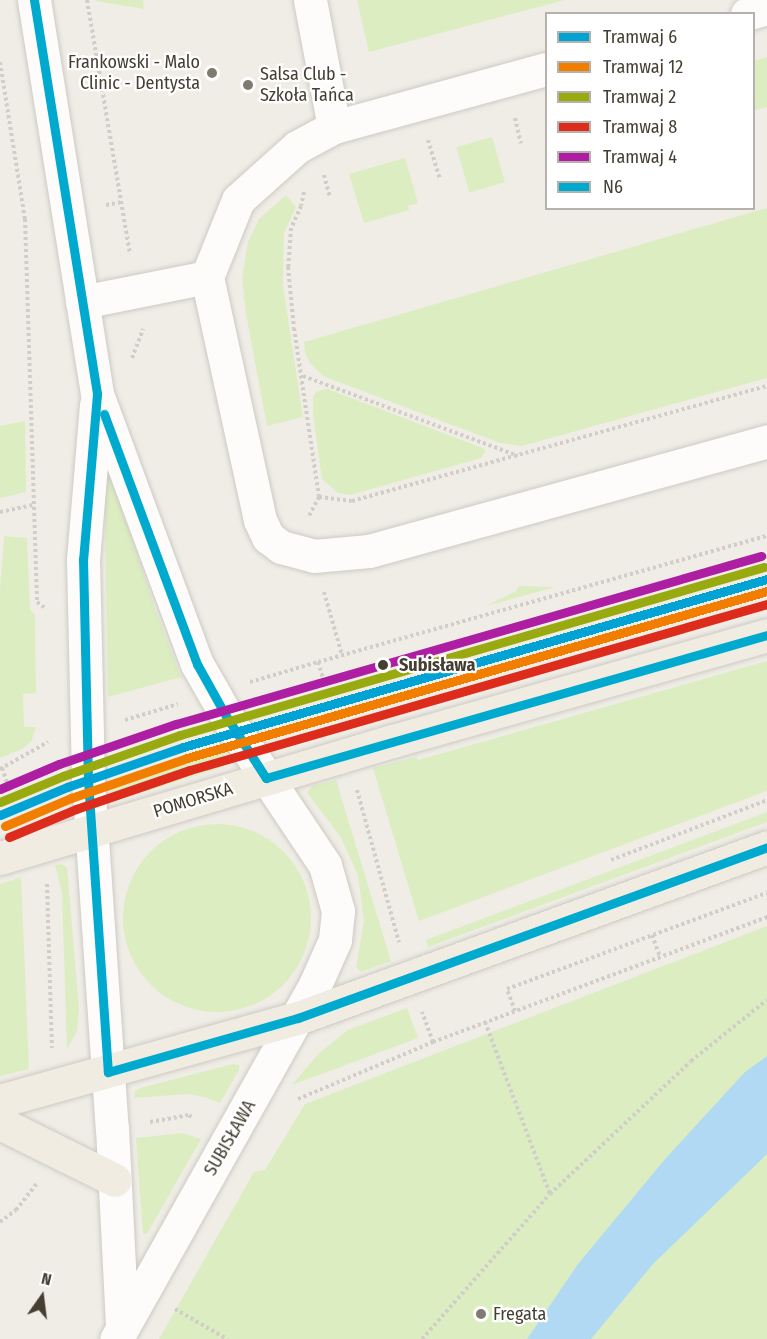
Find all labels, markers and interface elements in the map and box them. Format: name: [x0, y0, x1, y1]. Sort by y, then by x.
legend: [545, 12, 755, 210]
text: Tramwaj 6: [603, 26, 677, 48]
place label: Frankowski - Malo Clinic - Dentysta: [68, 52, 200, 94]
text: Tramwaj 12: [603, 56, 683, 78]
place label: Salsa Club - Szkoła Tańca: [260, 64, 354, 106]
marker: Frankowski - Malo Clinic - Dentysta: [205, 66, 219, 80]
marker: Salsa Club - Szkoła Tańca: [241, 78, 255, 92]
text: Tramwaj 2: [603, 86, 676, 108]
text: Tramwaj 8: [603, 116, 677, 138]
text: Tramwaj 4: [603, 146, 677, 168]
text: N6: [603, 176, 623, 198]
marker: Subisława: [372, 654, 394, 676]
place label: Subisława: [399, 654, 475, 676]
street label: POMORSKA: [151, 778, 235, 822]
street label: SUBISŁAWA: [200, 1096, 260, 1180]
north arrow: [12, 1267, 72, 1327]
text: N: [40, 1269, 53, 1289]
place label: Fregata: [493, 1303, 546, 1325]
marker: Fregata: [474, 1307, 488, 1321]

